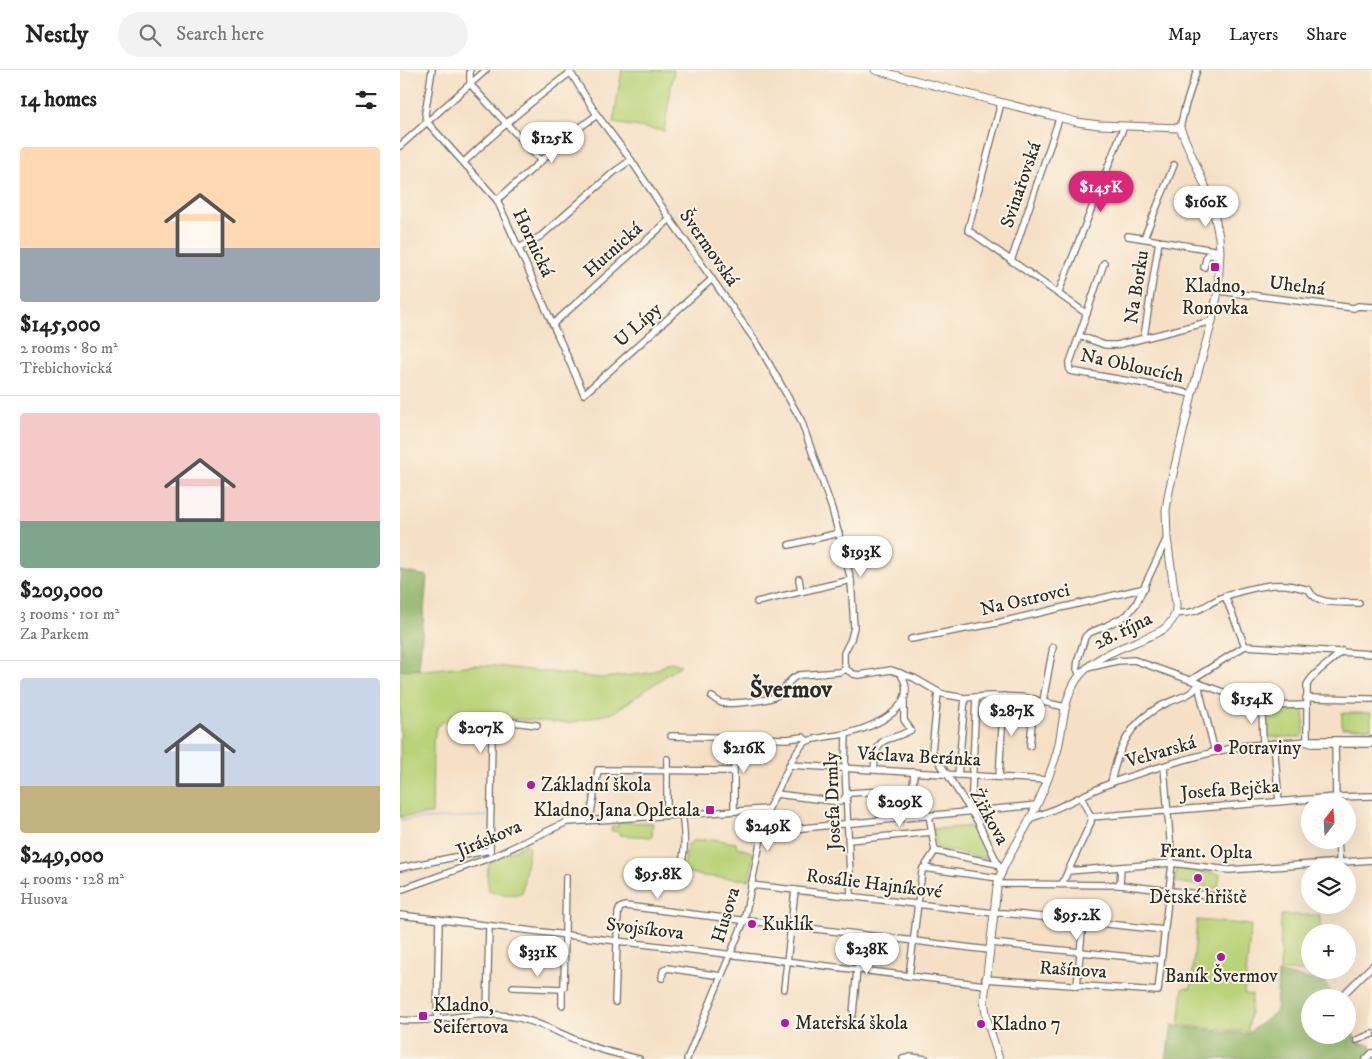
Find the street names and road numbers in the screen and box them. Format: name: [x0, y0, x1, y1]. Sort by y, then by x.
street label: Svinařovská: [996, 139, 1046, 231]
street label: Švermovská: [674, 204, 745, 291]
street label: Hornická: [507, 205, 559, 281]
street label: Hutnická: [579, 218, 647, 282]
street label: Na Borku: [1120, 249, 1154, 325]
street label: Uhelná: [1268, 271, 1326, 301]
street label: U Lípy: [610, 297, 667, 352]
street label: Na Obloucích: [1078, 344, 1186, 388]
street label: Na Ostrovci: [978, 579, 1072, 621]
street label: 28. října: [1090, 607, 1156, 655]
street label: Velvarská: [1122, 731, 1199, 773]
street label: Václava Beránka: [856, 742, 981, 772]
street label: Josefa Drmly: [820, 750, 846, 853]
street label: Josefa Bejčka: [1178, 775, 1280, 805]
street label: Žižkova: [964, 784, 1015, 849]
street label: Jiráskova: [451, 815, 525, 864]
street label: Frant. Oplta: [1159, 840, 1253, 864]
street label: Rosálie Hajníkové: [805, 864, 943, 904]
street label: Husova: [707, 884, 745, 946]
street label: Svojsíkova: [605, 913, 685, 945]
street label: Rašínova: [1039, 956, 1107, 984]

